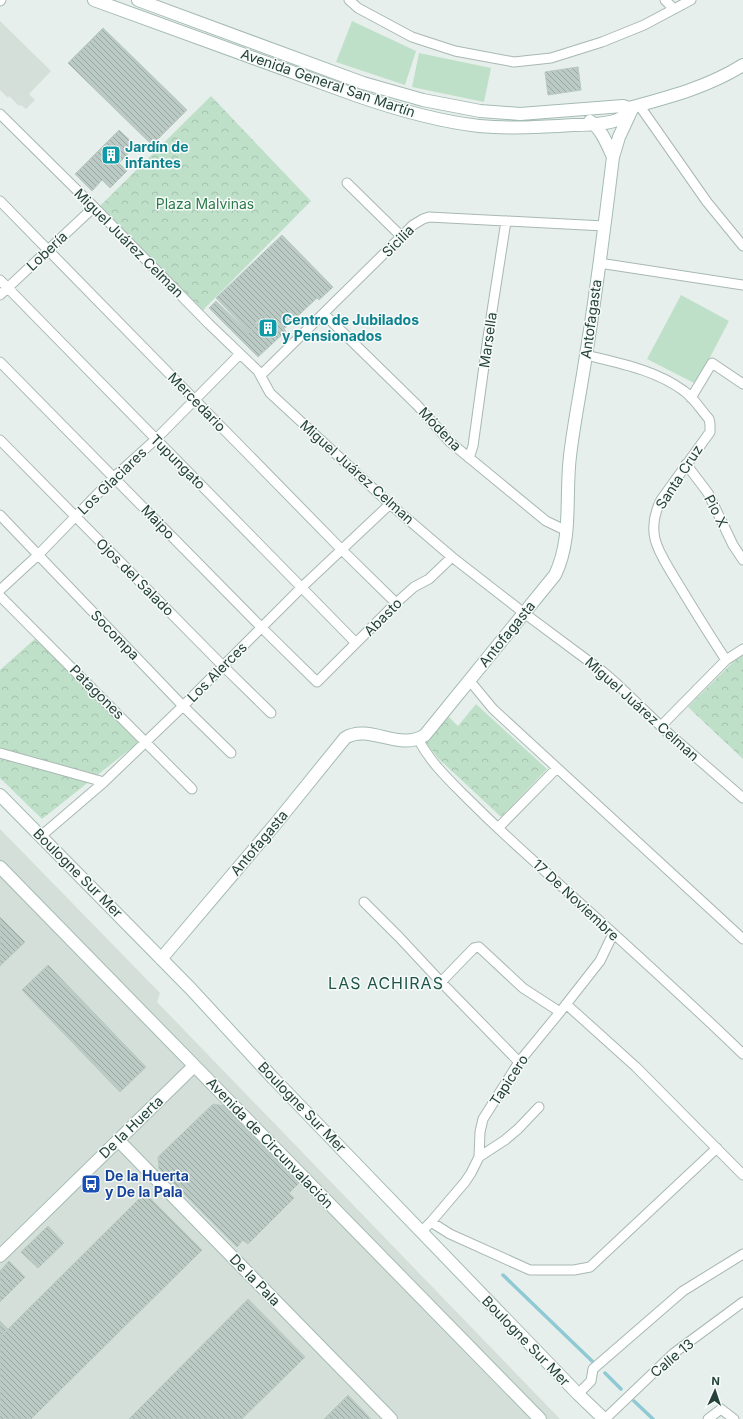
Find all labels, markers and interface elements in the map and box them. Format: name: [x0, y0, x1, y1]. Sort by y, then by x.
street label: Avenida General San Martín: [239, 45, 418, 120]
place label: Jardín de infantes: [125, 138, 189, 171]
building icon: Jardín de infantes: [100, 144, 122, 166]
street label: Miguel Juárez Celman: [71, 185, 187, 301]
park label: Plaza Malvinas: [156, 195, 254, 212]
street label: Sicilia: [378, 221, 417, 260]
street label: Lobería: [23, 227, 71, 274]
street label: Antofagasta: [577, 278, 604, 360]
place label: Centro de Jubilados y Pensionados: [282, 311, 419, 344]
street label: Marsella: [475, 311, 500, 369]
building icon: Centro de Jubilados y Pensionados: [257, 317, 279, 339]
street label: Mercedario: [165, 369, 230, 435]
street label: Módena: [416, 403, 465, 454]
street label: Miguel Juárez Celman: [297, 416, 418, 527]
street label: Tupungato: [147, 431, 209, 493]
street label: Santa Cruz: [652, 441, 706, 512]
street label: Los Glaciares: [74, 444, 150, 518]
street label: Pio X: [701, 492, 732, 530]
street label: Maipo: [138, 501, 179, 542]
street label: Ojos del Salado: [93, 534, 178, 619]
street label: Abasto: [360, 594, 405, 639]
street label: Antofagasta: [475, 597, 538, 670]
street label: Socompa: [87, 606, 143, 663]
street label: Los Alerces: [183, 638, 250, 705]
street label: Miguel Juárez Celman: [582, 653, 703, 764]
street label: Patagones: [67, 661, 128, 722]
street label: Antofagasta: [226, 807, 291, 879]
street label: Boulogne Sur Mer: [30, 825, 126, 921]
street label: 17 De Noviembre: [530, 855, 623, 944]
district label: LAS ACHIRAS: [328, 973, 444, 993]
street label: Tapicero: [486, 1051, 531, 1108]
street label: Boulogne Sur Mer: [255, 1058, 350, 1155]
street label: Avenida de Circunvalación: [203, 1074, 337, 1212]
street label: De la Huerta: [95, 1092, 166, 1161]
place label: De la Huerta y De la Pala: [105, 1167, 189, 1200]
bus stop icon: De la Huerta y De la Pala: [80, 1173, 102, 1195]
street label: De la Pala: [227, 1250, 284, 1309]
street label: Boulogne Sur Mer: [479, 1292, 574, 1389]
street label: Calle 13: [647, 1335, 697, 1381]
north arrow: [695, 1371, 735, 1411]
text: N: [711, 1374, 720, 1388]

